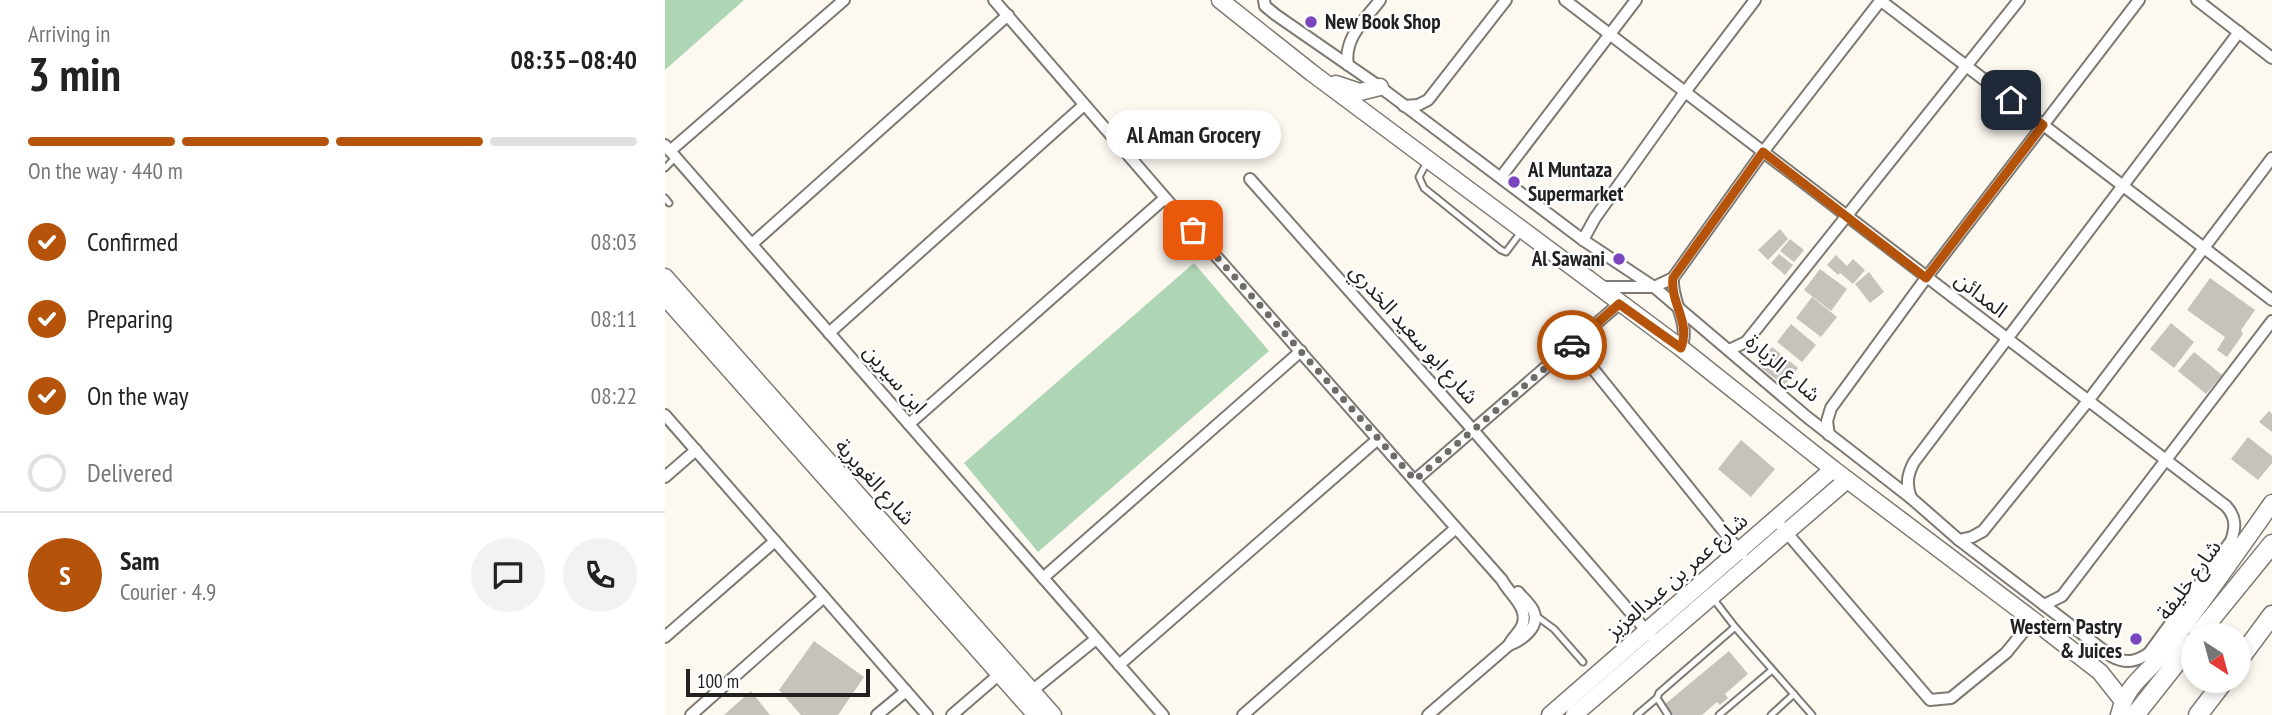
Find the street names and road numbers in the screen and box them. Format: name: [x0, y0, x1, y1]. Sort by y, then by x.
street label: شارع ابو سعيد الخدري: [1342, 258, 1485, 411]
street label: المدائن: [1949, 266, 2013, 324]
street label: شارع الزبارة: [1739, 328, 1826, 409]
street label: ابن سيرين: [858, 338, 933, 419]
street label: شارع الغويرية: [828, 433, 921, 532]
street label: شارع عمر بن عبدالعزيز: [1600, 507, 1754, 647]
street label: شارع خليفة: [2150, 534, 2228, 626]

